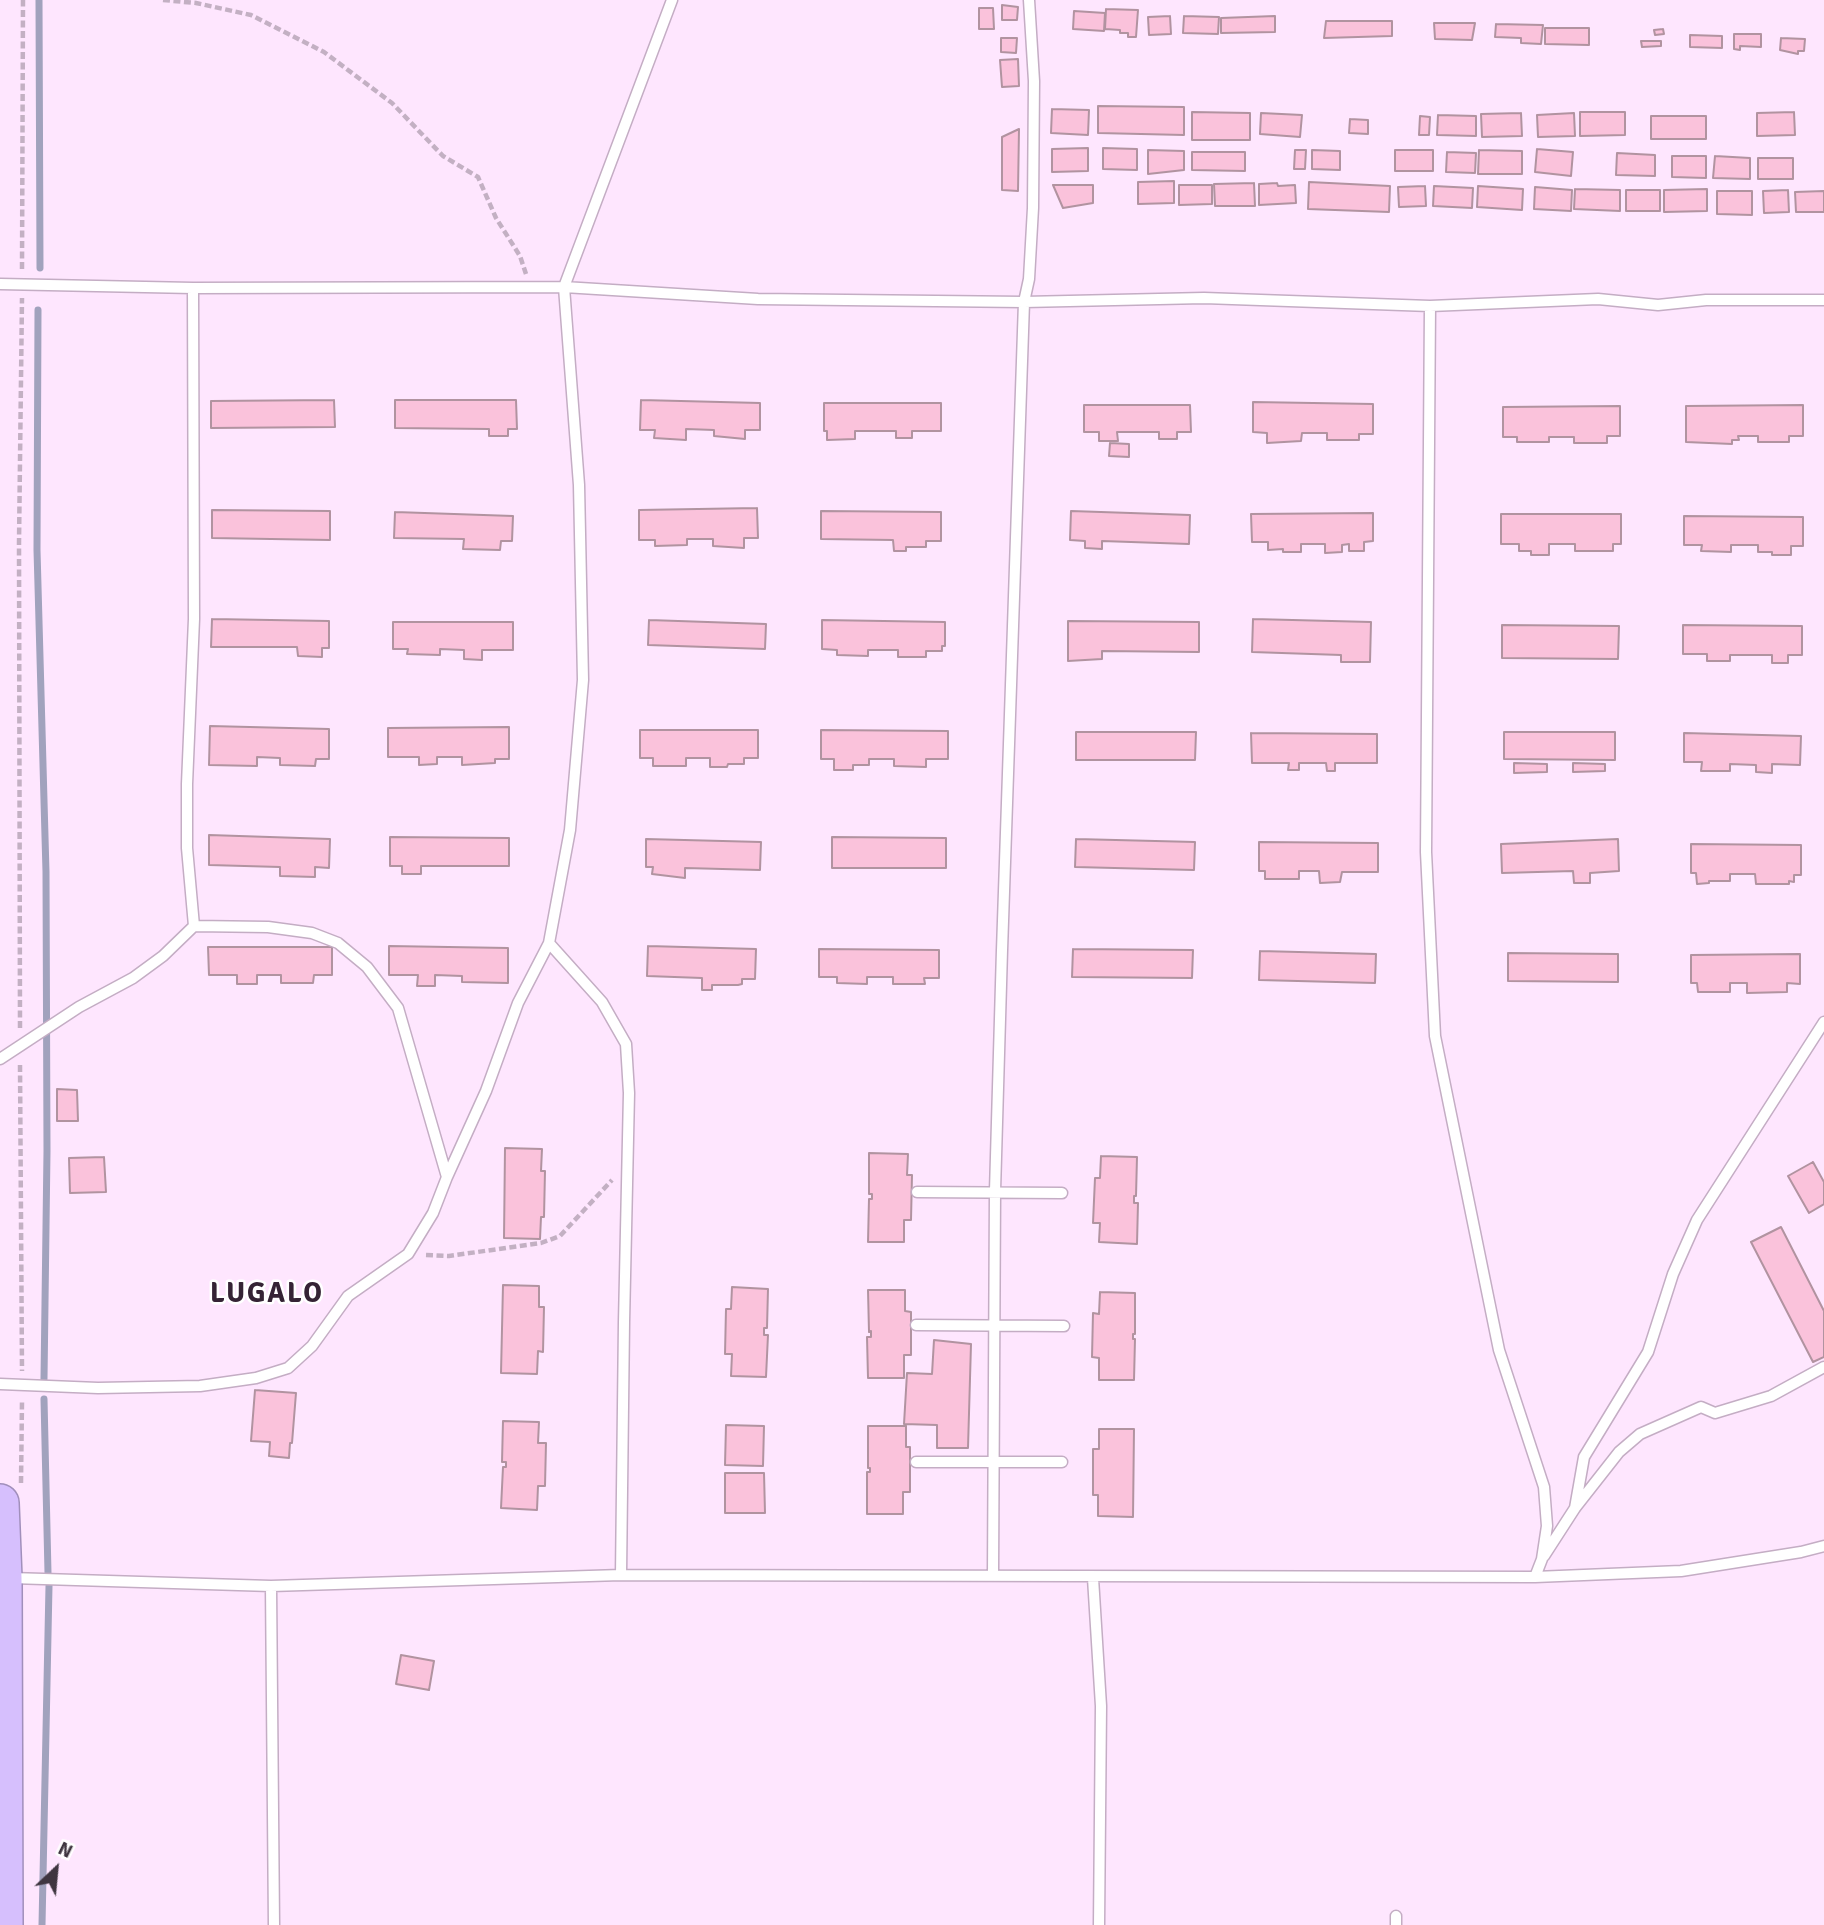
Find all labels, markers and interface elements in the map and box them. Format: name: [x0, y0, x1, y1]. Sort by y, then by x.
district label: LUGALO: [211, 1278, 323, 1312]
north arrow: [21, 1834, 91, 1904]
text: N: [54, 1836, 76, 1864]

